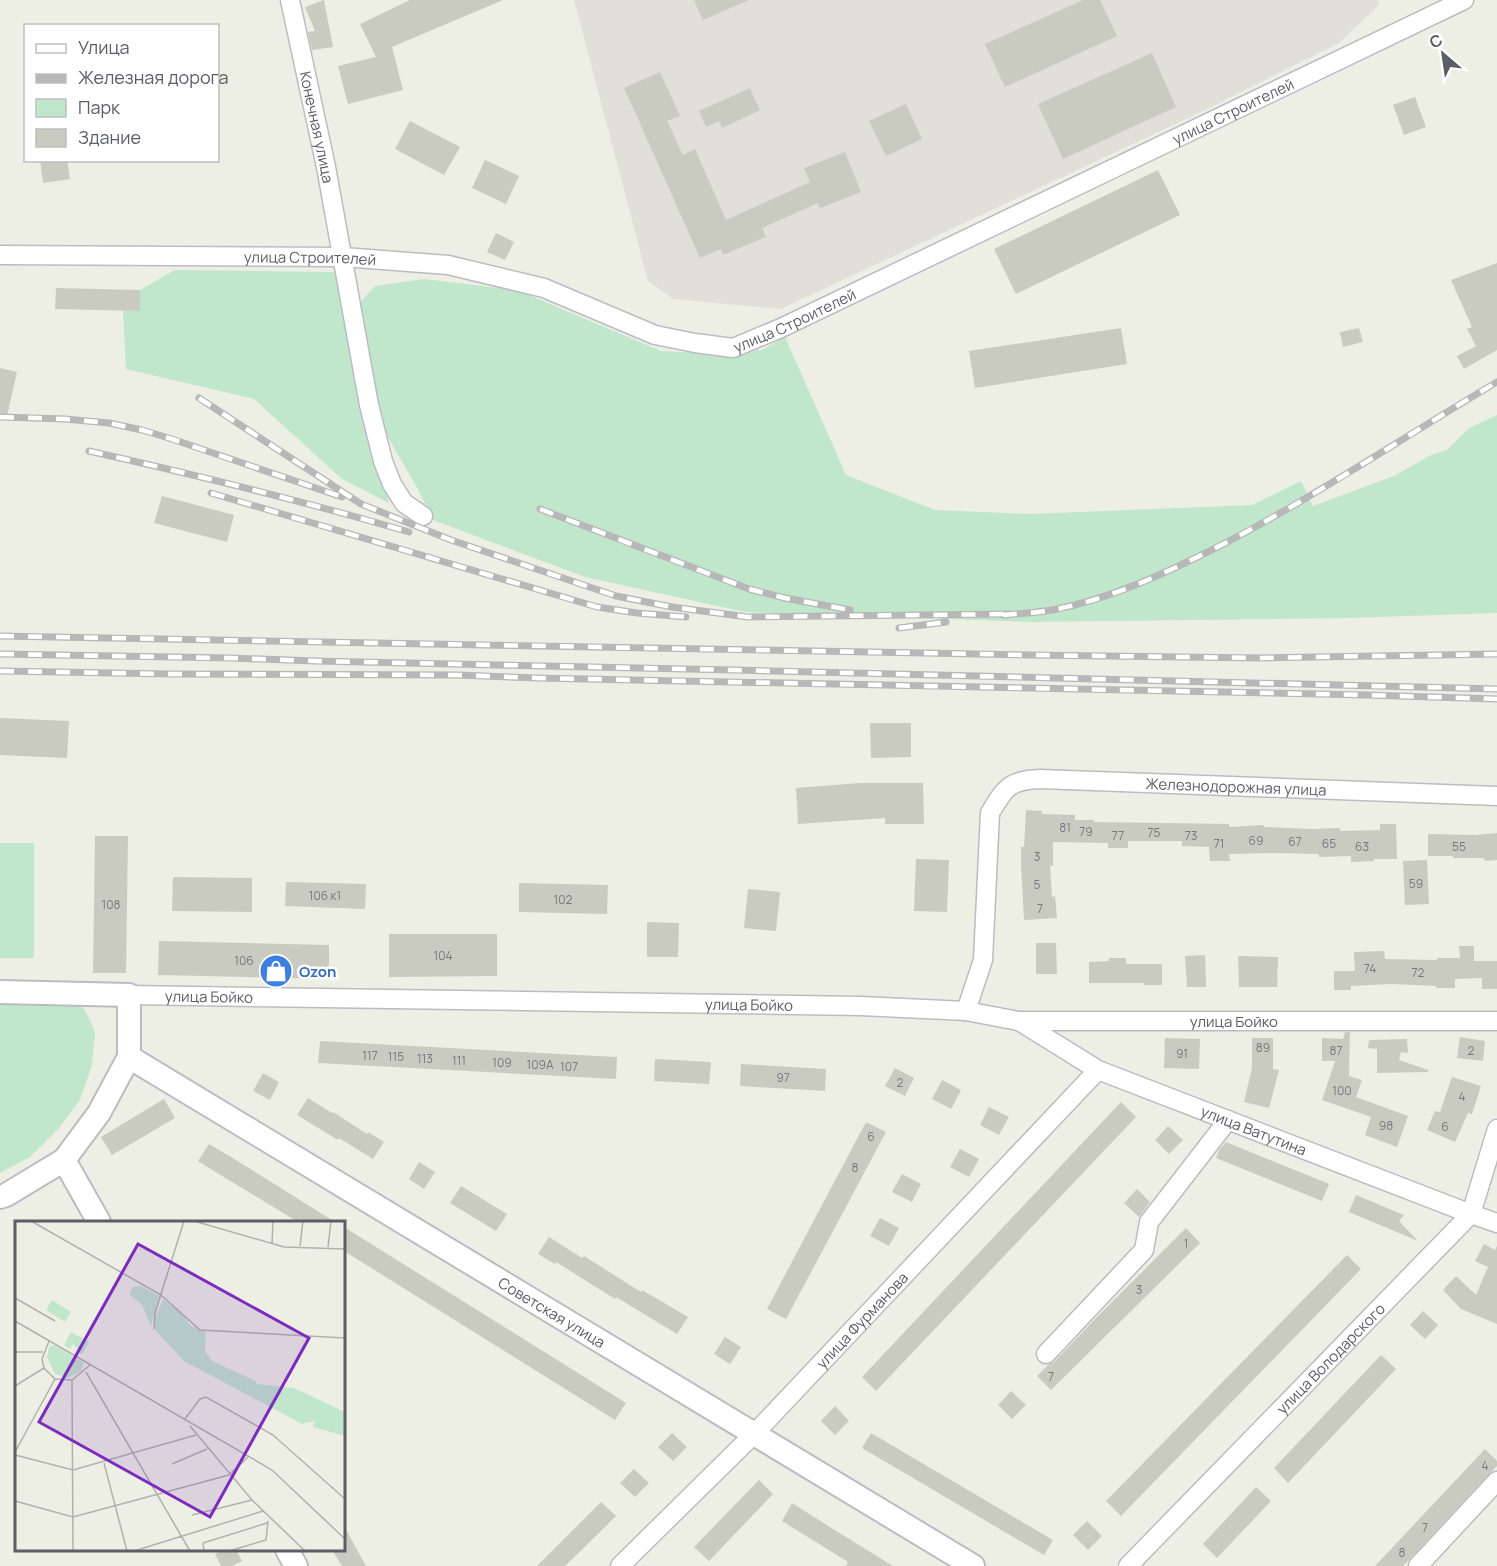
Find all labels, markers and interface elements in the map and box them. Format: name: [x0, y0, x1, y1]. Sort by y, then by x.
legend: [24, 24, 219, 162]
north arrow: [1413, 24, 1473, 84]
text: С: [1425, 28, 1446, 53]
text: Улица: [78, 35, 130, 59]
text: Железная дорога: [78, 65, 229, 89]
street label: Конечная улица: [295, 69, 339, 185]
street label: улица Строителей: [1169, 73, 1297, 149]
text: Парк: [78, 95, 121, 119]
text: Здание: [78, 125, 141, 149]
street label: улица Строителей: [244, 246, 377, 270]
street label: улица Строителей: [730, 283, 859, 357]
street label: Железнодорожная улица: [1145, 772, 1327, 800]
house number: 81: [1059, 819, 1071, 836]
house number: 79: [1079, 823, 1093, 840]
house number: 75: [1148, 824, 1161, 841]
house number: 77: [1112, 827, 1124, 844]
house number: 73: [1185, 827, 1197, 844]
house number: 69: [1249, 832, 1263, 849]
house number: 67: [1288, 833, 1302, 850]
house number: 71: [1214, 835, 1224, 852]
house number: 65: [1322, 835, 1336, 852]
house number: 63: [1355, 838, 1369, 855]
house number: 55: [1452, 838, 1466, 855]
house number: 3: [1034, 848, 1040, 865]
house number: 59: [1409, 875, 1423, 892]
house number: 5: [1034, 876, 1041, 893]
house number: 106 к1: [309, 887, 341, 904]
house number: 102: [554, 891, 573, 908]
house number: 108: [102, 896, 121, 913]
house number: 7: [1037, 900, 1043, 917]
house number: 104: [433, 947, 453, 964]
house number: 106: [234, 952, 254, 969]
shop icon: Ozon: [258, 953, 294, 989]
house number: 74: [1364, 960, 1376, 977]
place label: Ozon: [299, 961, 336, 982]
house number: 72: [1412, 964, 1425, 981]
street label: улица Бойко: [165, 985, 253, 1007]
street label: улица Бойко: [705, 993, 793, 1015]
street label: улица Бойко: [1190, 1011, 1278, 1032]
house number: 89: [1256, 1039, 1270, 1056]
house number: 87: [1330, 1042, 1343, 1059]
house number: 2: [1468, 1042, 1475, 1059]
house number: 91: [1176, 1045, 1188, 1062]
house number: 117: [362, 1047, 378, 1064]
house number: 115: [388, 1048, 404, 1065]
house number: 113: [417, 1050, 433, 1067]
house number: 111: [452, 1052, 466, 1069]
house number: 109: [492, 1054, 512, 1071]
house number: 109А: [526, 1056, 554, 1073]
house number: 107: [560, 1058, 578, 1075]
house number: 97: [776, 1069, 790, 1086]
house number: 2: [897, 1074, 904, 1091]
house number: 100: [1332, 1082, 1352, 1099]
house number: 4: [1458, 1088, 1466, 1105]
street label: улица Ватутина: [1198, 1100, 1310, 1160]
house number: 98: [1379, 1117, 1393, 1134]
house number: 6: [1441, 1118, 1449, 1135]
house number: 6: [867, 1128, 875, 1145]
house number: 8: [852, 1159, 859, 1176]
inset map: [15, 1221, 345, 1551]
house number: 1: [1184, 1235, 1188, 1252]
street label: улица Фурманова: [811, 1267, 913, 1373]
street label: Советская улица: [495, 1272, 610, 1353]
house number: 3: [1136, 1281, 1142, 1298]
street label: улица Володарского: [1271, 1298, 1389, 1418]
house number: 7: [1048, 1368, 1054, 1385]
house number: 4: [1481, 1457, 1489, 1474]
house number: 7: [1422, 1519, 1428, 1536]
house number: 8: [1399, 1544, 1406, 1561]

